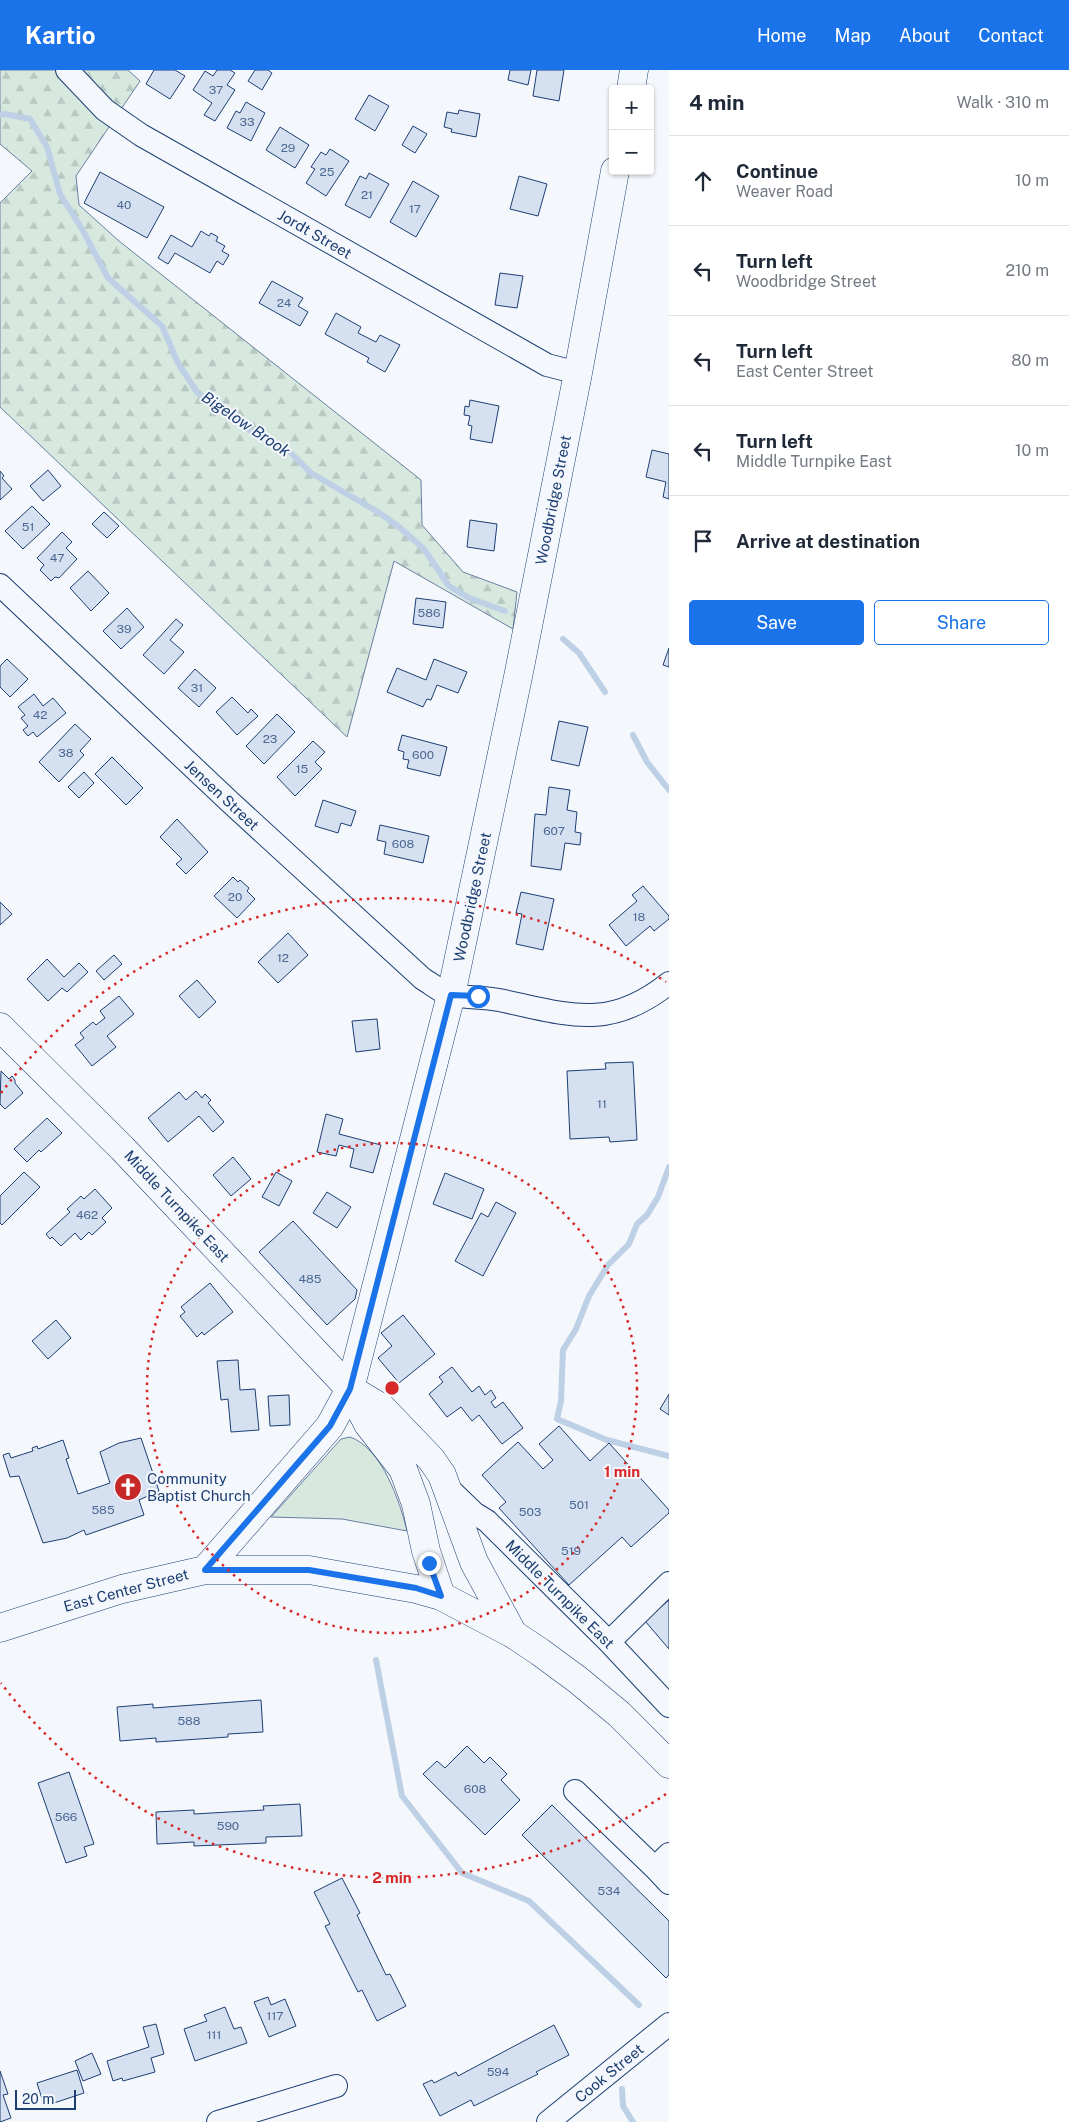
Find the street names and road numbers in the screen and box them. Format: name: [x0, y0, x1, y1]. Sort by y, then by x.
street label: Jordt Street: [275, 206, 355, 262]
street label: Woodbridge Street: [532, 433, 574, 566]
street label: Jensen Street: [181, 756, 263, 834]
street label: Woodbridge Street: [450, 831, 494, 963]
street label: Middle Turnpike East: [121, 1147, 233, 1265]
street label: Middle Turnpike East: [502, 1536, 618, 1652]
street label: East Center Street: [62, 1565, 191, 1615]
street label: Cook Street: [571, 2040, 647, 2106]

